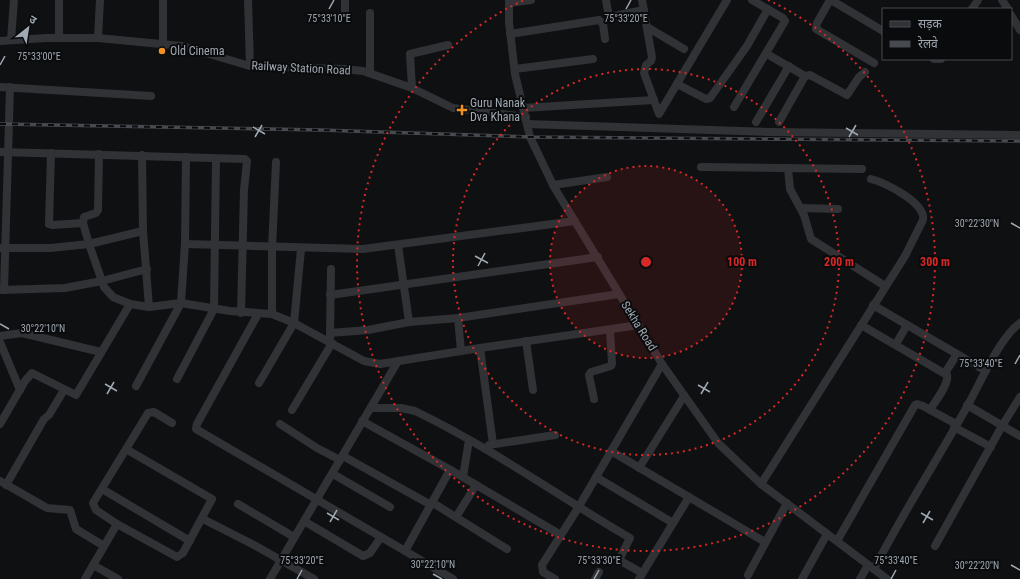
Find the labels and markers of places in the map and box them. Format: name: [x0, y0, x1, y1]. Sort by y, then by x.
place label: Old Cinema: [170, 44, 225, 58]
marker: Old Cinema: [157, 46, 167, 56]
place label: Guru Nanak Dva Khana: [470, 96, 526, 124]
marker: Guru Nanak Dva Khana: [457, 105, 467, 115]
centre of rings: [639, 255, 653, 269]

